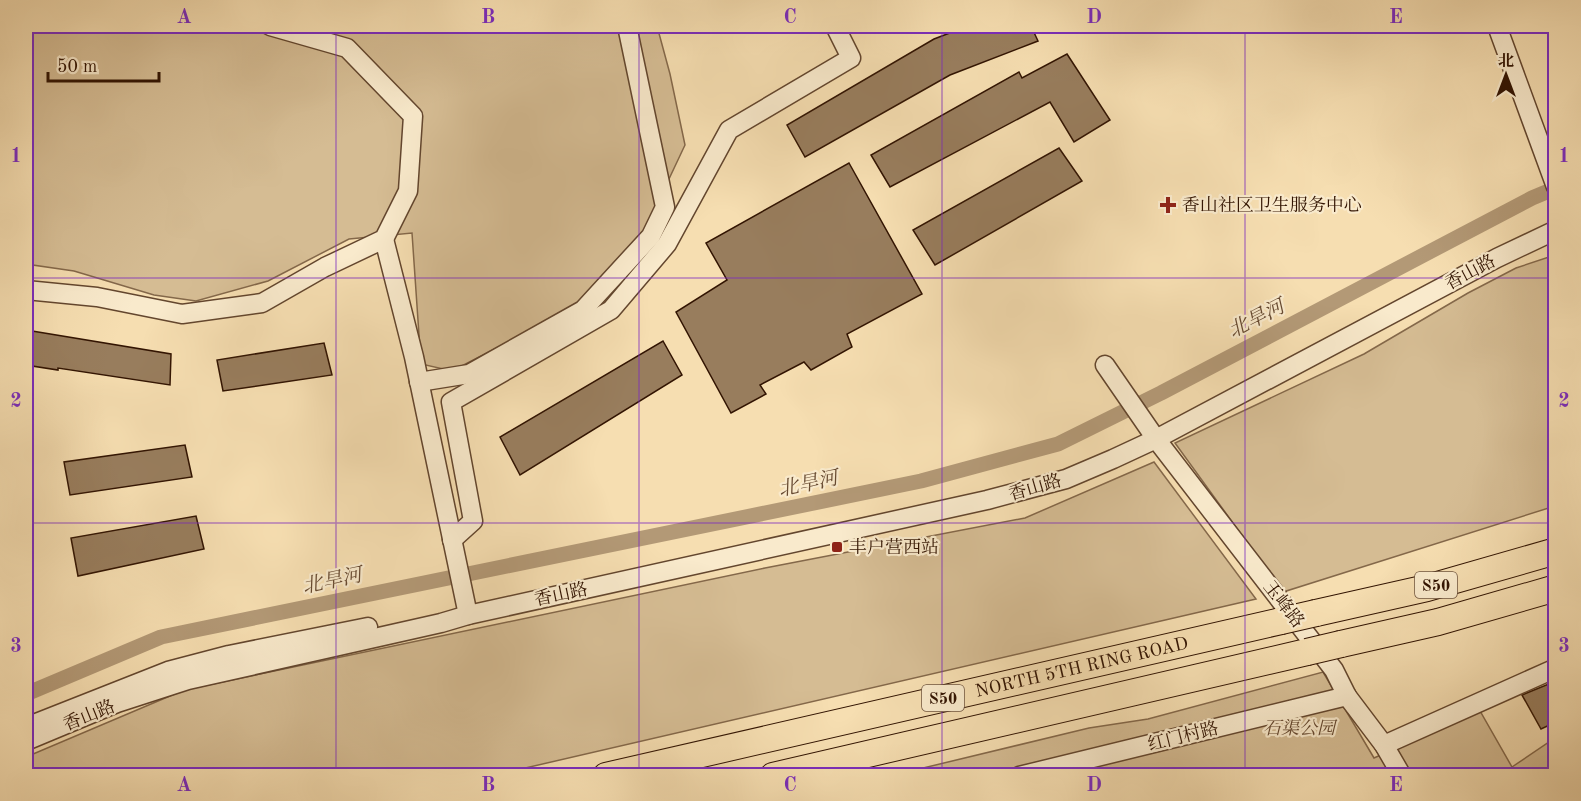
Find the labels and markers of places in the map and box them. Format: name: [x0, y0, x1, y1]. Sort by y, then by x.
place label: 香山社区卫生服务中心: [1182, 195, 1362, 215]
marker: 香山社区卫生服务中心: [1159, 196, 1177, 214]
place label: 丰户营西站: [849, 537, 939, 557]
marker: 丰户营西站: [830, 540, 844, 554]

